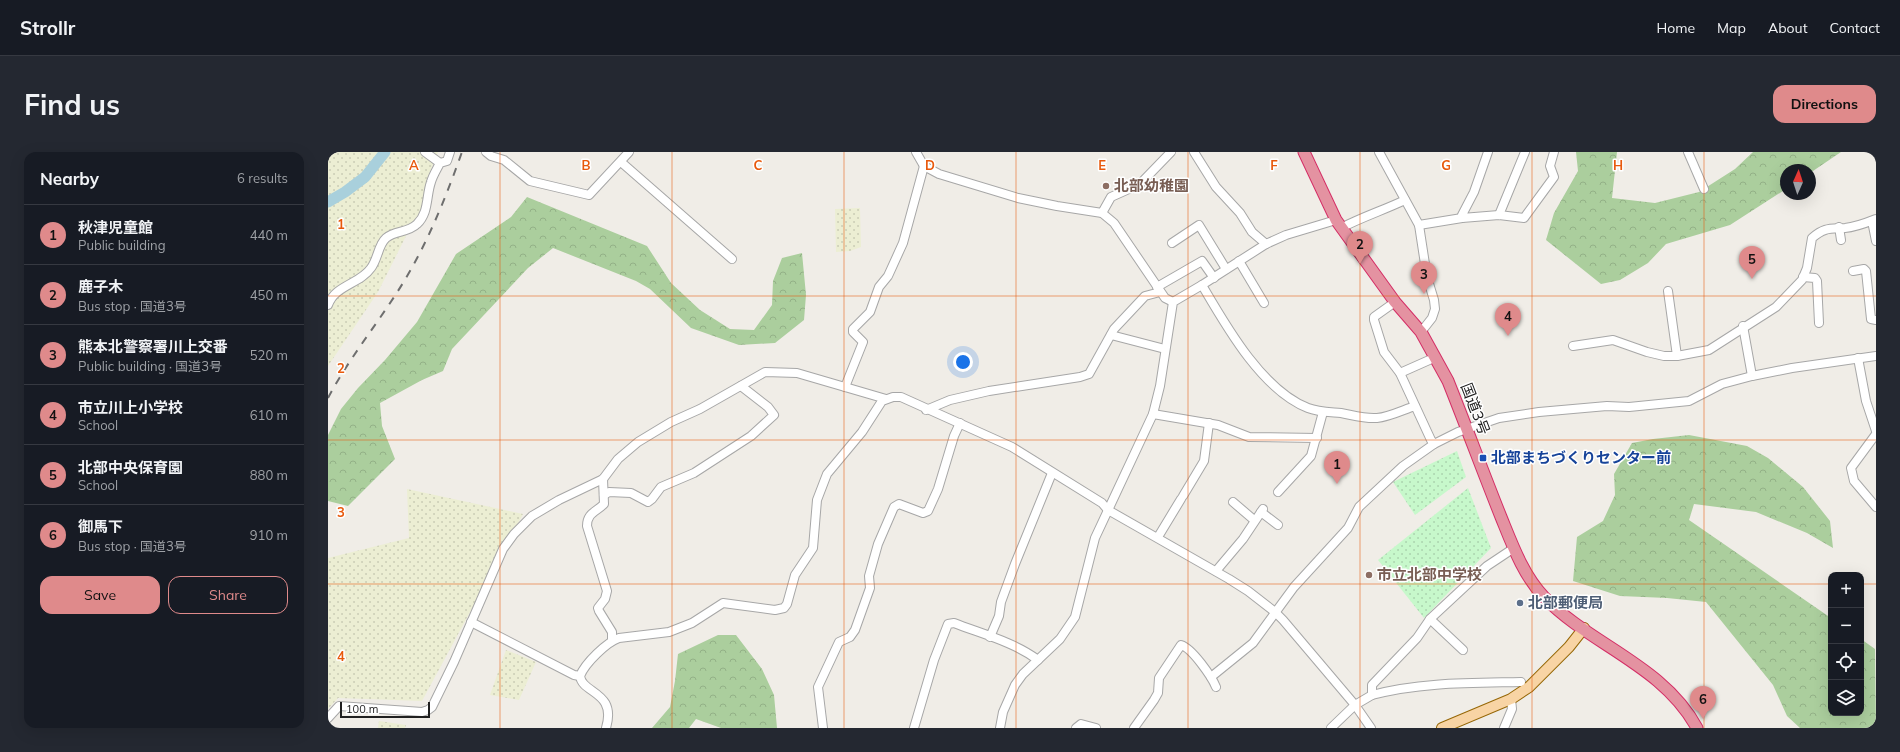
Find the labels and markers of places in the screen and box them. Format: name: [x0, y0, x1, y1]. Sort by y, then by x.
place label: 北部幼稚園: [1114, 176, 1189, 195]
marker: 北部幼稚園: [1101, 181, 1111, 191]
pin: 2: [1347, 231, 1373, 264]
pin: 5: [1739, 246, 1765, 279]
pin: 3: [1411, 261, 1437, 294]
pin: 4: [1495, 303, 1521, 336]
place label: 北部まちづくりセンター前: [1491, 448, 1671, 467]
pin: 1: [1324, 451, 1350, 484]
marker: 北部まちづくりセンター前: [1478, 453, 1488, 463]
place label: 市立北部中学校: [1377, 565, 1482, 584]
marker: 市立北部中学校: [1364, 570, 1374, 580]
place label: 北部郵便局: [1528, 593, 1603, 612]
marker: 北部郵便局: [1515, 598, 1525, 608]
pin: 6: [1690, 686, 1716, 719]

